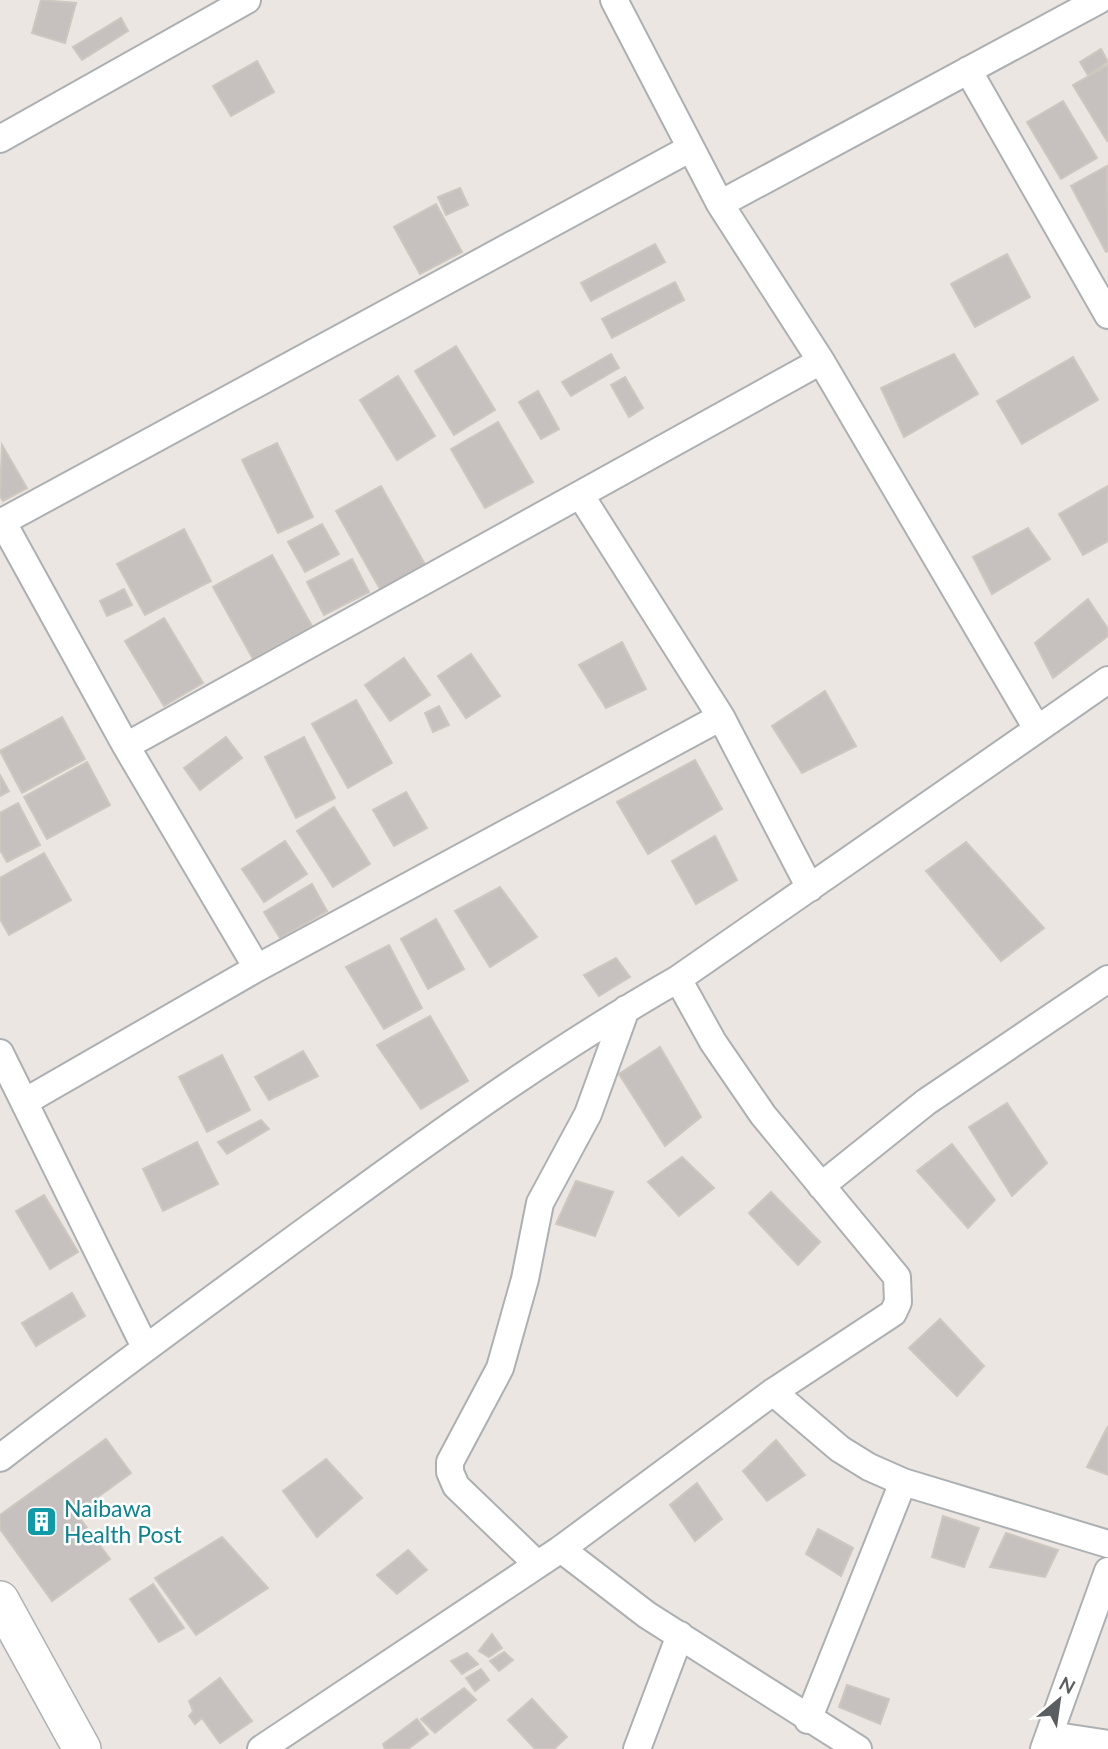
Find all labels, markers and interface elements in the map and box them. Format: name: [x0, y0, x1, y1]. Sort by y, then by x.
place label: Naibawa Health Post: [64, 1494, 182, 1548]
building icon: Naibawa Health Post: [24, 1505, 58, 1539]
north arrow: [1024, 1665, 1094, 1735]
text: N: [1056, 1671, 1079, 1698]

